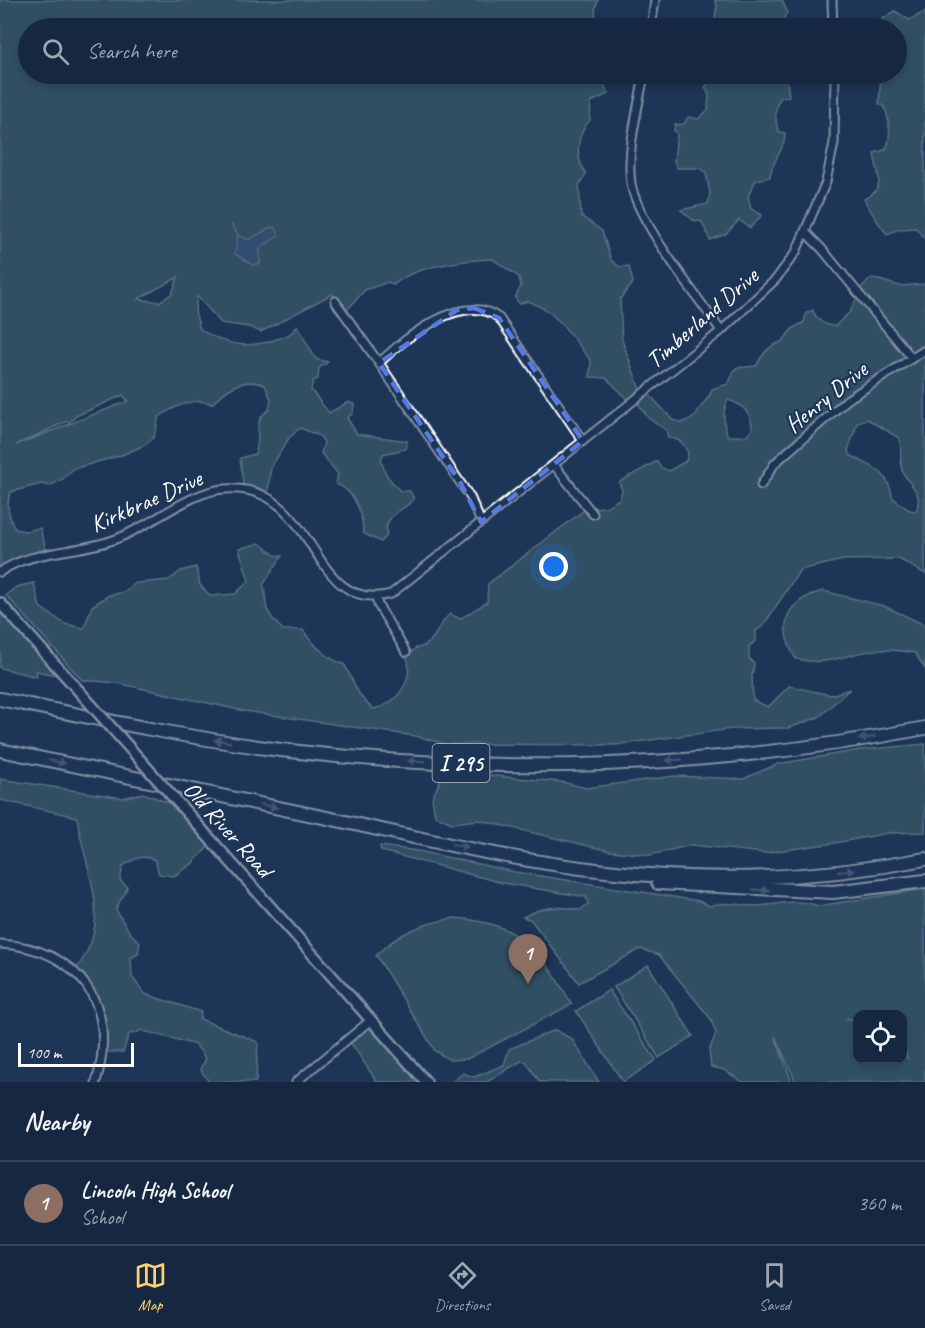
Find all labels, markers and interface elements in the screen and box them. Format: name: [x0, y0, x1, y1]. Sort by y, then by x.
search box: [18, 18, 907, 84]
icon: search: [39, 35, 72, 68]
text: Search here: [87, 37, 177, 65]
street label: Timberland Drive: [640, 260, 766, 375]
street label: Henry Drive: [779, 353, 875, 439]
street label: Kirkbrae Drive: [85, 462, 209, 539]
your location: [539, 552, 568, 581]
one-way arrow: [858, 734, 877, 743]
one-way arrow: [212, 737, 231, 746]
road number: I 295: [432, 744, 490, 782]
one-way arrow: [664, 755, 683, 765]
one-way arrow: [406, 757, 425, 766]
one-way arrow: [48, 758, 67, 767]
street label: Old River Road: [177, 775, 282, 886]
one-way arrow: [259, 802, 278, 811]
one-way arrow: [450, 842, 469, 851]
one-way arrow: [836, 866, 855, 876]
one-way arrow: [751, 885, 770, 894]
pin: 1: [508, 934, 548, 984]
map controls: [853, 1010, 907, 1064]
button: locate: [853, 1010, 907, 1064]
scale bar: [18, 1040, 134, 1068]
text: 100 m: [27, 1043, 61, 1063]
text: Nearby: [24, 1105, 89, 1138]
text: Lincoln High School: [81, 1177, 230, 1205]
text: 1: [39, 1191, 48, 1216]
text: 360 m: [858, 1191, 901, 1216]
text: School: [81, 1205, 124, 1230]
tab: Map: [134, 1259, 167, 1315]
tab: Directions: [435, 1259, 490, 1315]
tab: Saved: [758, 1259, 791, 1315]

